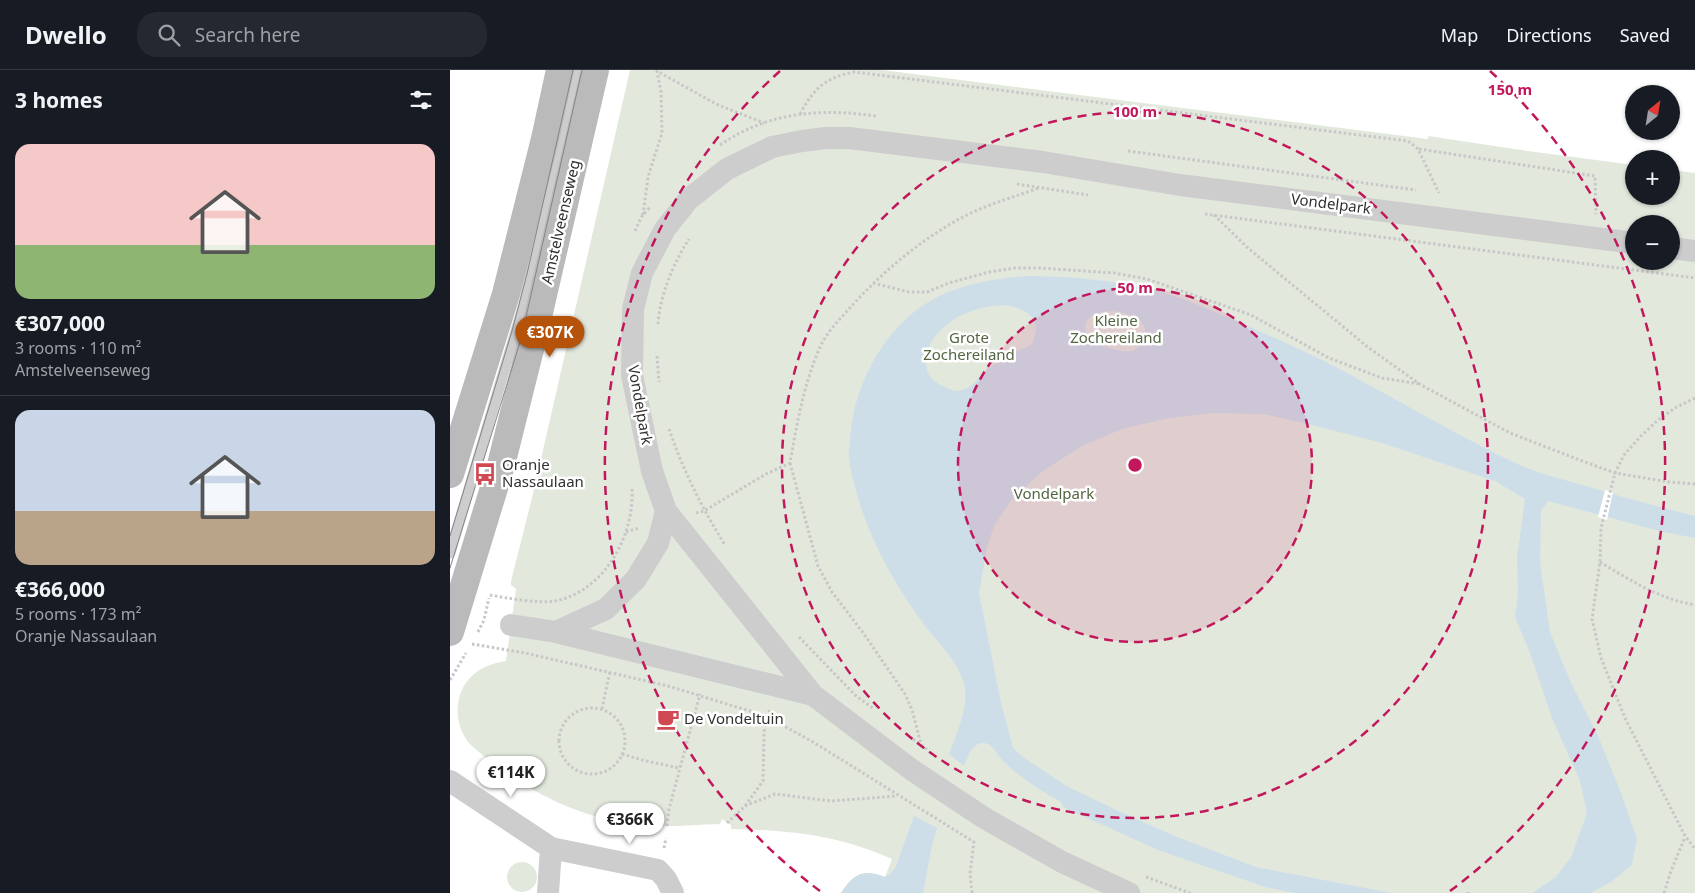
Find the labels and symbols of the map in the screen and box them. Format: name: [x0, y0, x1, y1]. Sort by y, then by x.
text: 150 m: [1488, 79, 1532, 99]
north arrow: [1625, 85, 1680, 140]
text: 100 m: [1113, 101, 1157, 121]
street label: Amstelveenseweg: [536, 158, 584, 286]
street label: Vondelpark: [1290, 188, 1372, 218]
text: 50 m: [1117, 277, 1153, 297]
park label: Kleine Zochereiland: [1070, 310, 1162, 347]
pin: €307K: [515, 316, 585, 358]
park label: Grote Zochereiland: [923, 327, 1015, 364]
street label: Vondelpark: [624, 363, 658, 446]
place label: Oranje Nassaulaan: [502, 454, 584, 491]
centre of rings: [1126, 456, 1144, 474]
bus stop icon: Oranje Nassaulaan: [472, 461, 498, 487]
park label: Vondelpark: [1014, 483, 1094, 503]
cafe icon: De Vondeltuin: [655, 706, 681, 732]
place label: De Vondeltuin: [684, 708, 784, 728]
pin: €114K: [476, 756, 546, 798]
pin: €366K: [595, 802, 665, 845]

